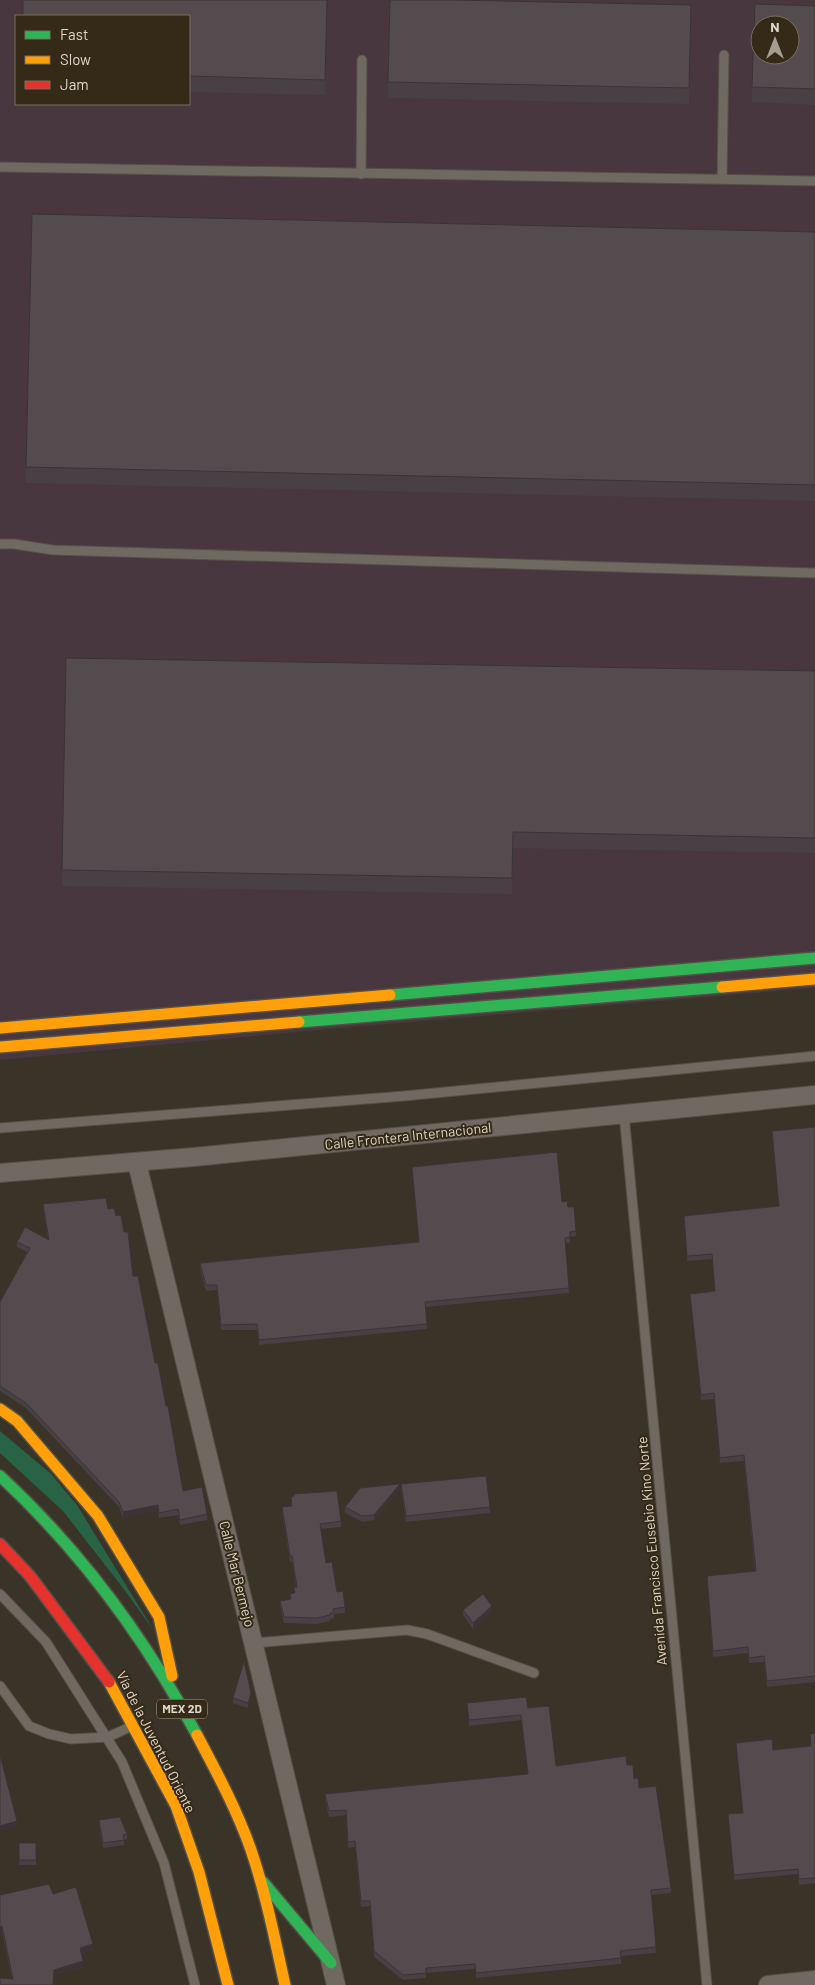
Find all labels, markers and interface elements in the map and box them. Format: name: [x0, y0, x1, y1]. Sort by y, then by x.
legend: [15, 15, 190, 105]
north arrow: [750, 15, 800, 65]
text: N: [770, 18, 780, 35]
text: Fast: [60, 25, 88, 43]
text: Slow: [60, 50, 91, 68]
text: Jam: [60, 75, 89, 93]
street label: Calle Frontera Internacional: [324, 1118, 492, 1153]
street label: Avenida Francisco Eusebio Kino Norte: [633, 1436, 670, 1666]
street label: Calle Mar Bermejo: [216, 1519, 259, 1629]
street label: Vía de la Juventud Oriente: [113, 1668, 200, 1816]
road number: MEX 2D: [157, 1700, 207, 1718]

